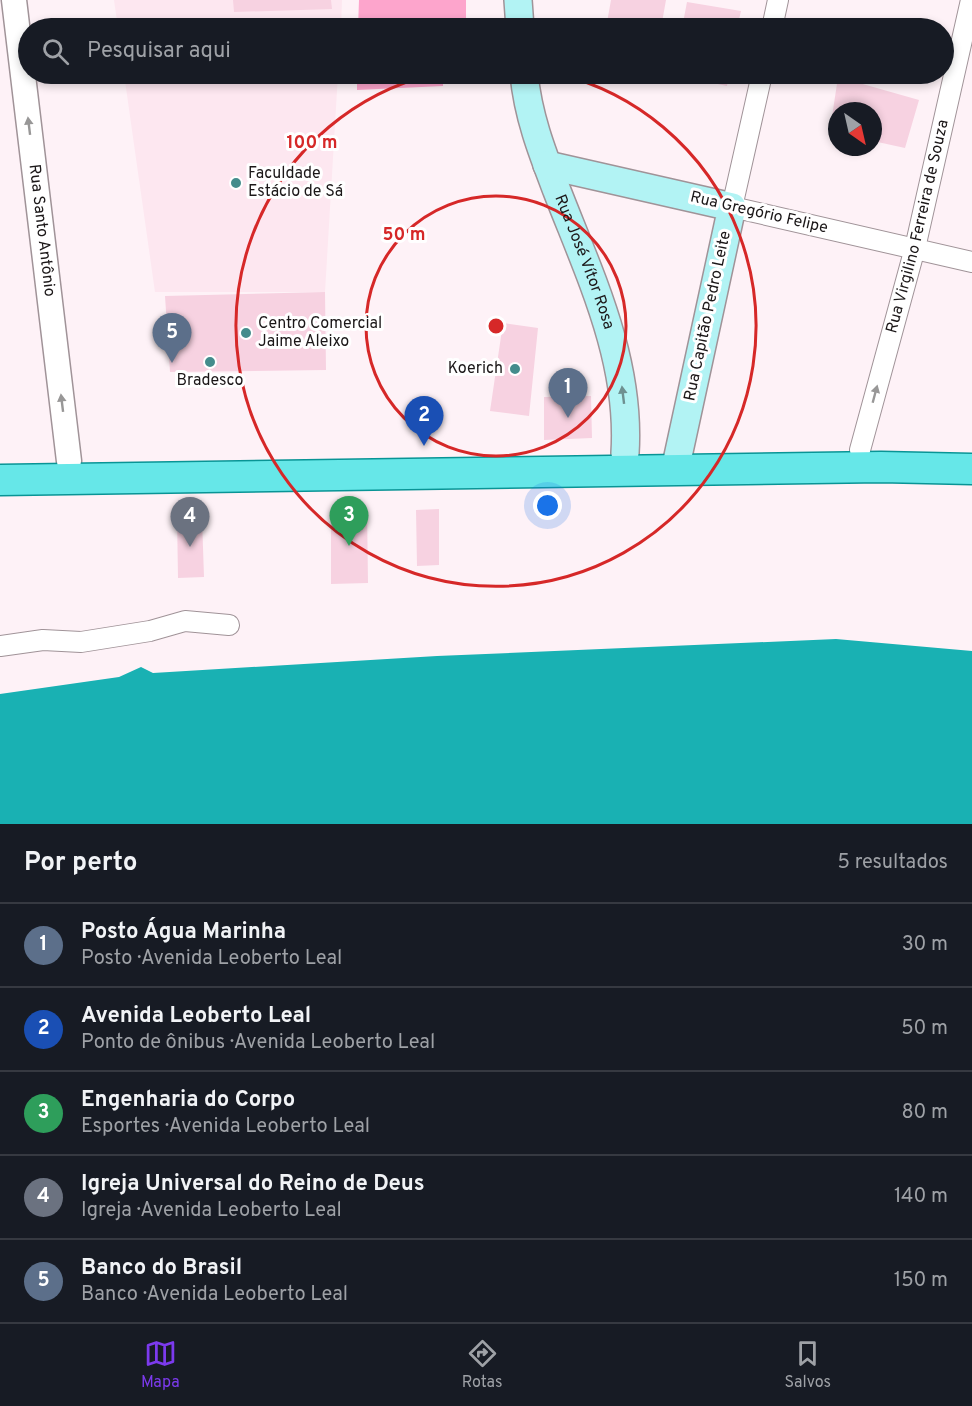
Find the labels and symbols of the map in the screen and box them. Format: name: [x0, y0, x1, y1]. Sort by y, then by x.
north arrow: [828, 102, 882, 156]
one-way arrow: [25, 116, 34, 135]
street label: Rua Virgilino Ferreira de Souza: [882, 118, 954, 335]
text: 100 m: [286, 132, 338, 155]
street label: Rua Santo Antônio: [24, 163, 59, 298]
place label: Faculdade Estácio de Sá: [248, 164, 343, 202]
marker: Faculdade Estácio de Sá: [229, 176, 243, 190]
street label: Rua Gregório Felipe: [688, 187, 830, 239]
street label: Rua José Vítor Rosa: [549, 192, 618, 332]
text: 50 m: [382, 224, 426, 247]
street label: Rua Capitão Pedro Leite: [680, 229, 736, 403]
pin: 5: [152, 314, 192, 363]
place label: Centro Comercial Jaime Aleixo: [258, 314, 382, 352]
centre of rings: [486, 316, 506, 336]
marker: Centro Comercial Jaime Aleixo: [239, 326, 253, 340]
marker: Bradesco: [203, 355, 217, 369]
place label: Koerich: [448, 359, 503, 379]
marker: Koerich: [508, 362, 522, 376]
pin: 1: [548, 368, 588, 418]
place label: Bradesco: [177, 371, 244, 391]
one-way arrow: [871, 385, 881, 403]
one-way arrow: [619, 386, 628, 405]
one-way arrow: [58, 393, 67, 412]
pin: 2: [404, 396, 444, 446]
your location: [533, 491, 562, 520]
pin: 3: [330, 496, 368, 546]
pin: 4: [170, 498, 210, 547]

